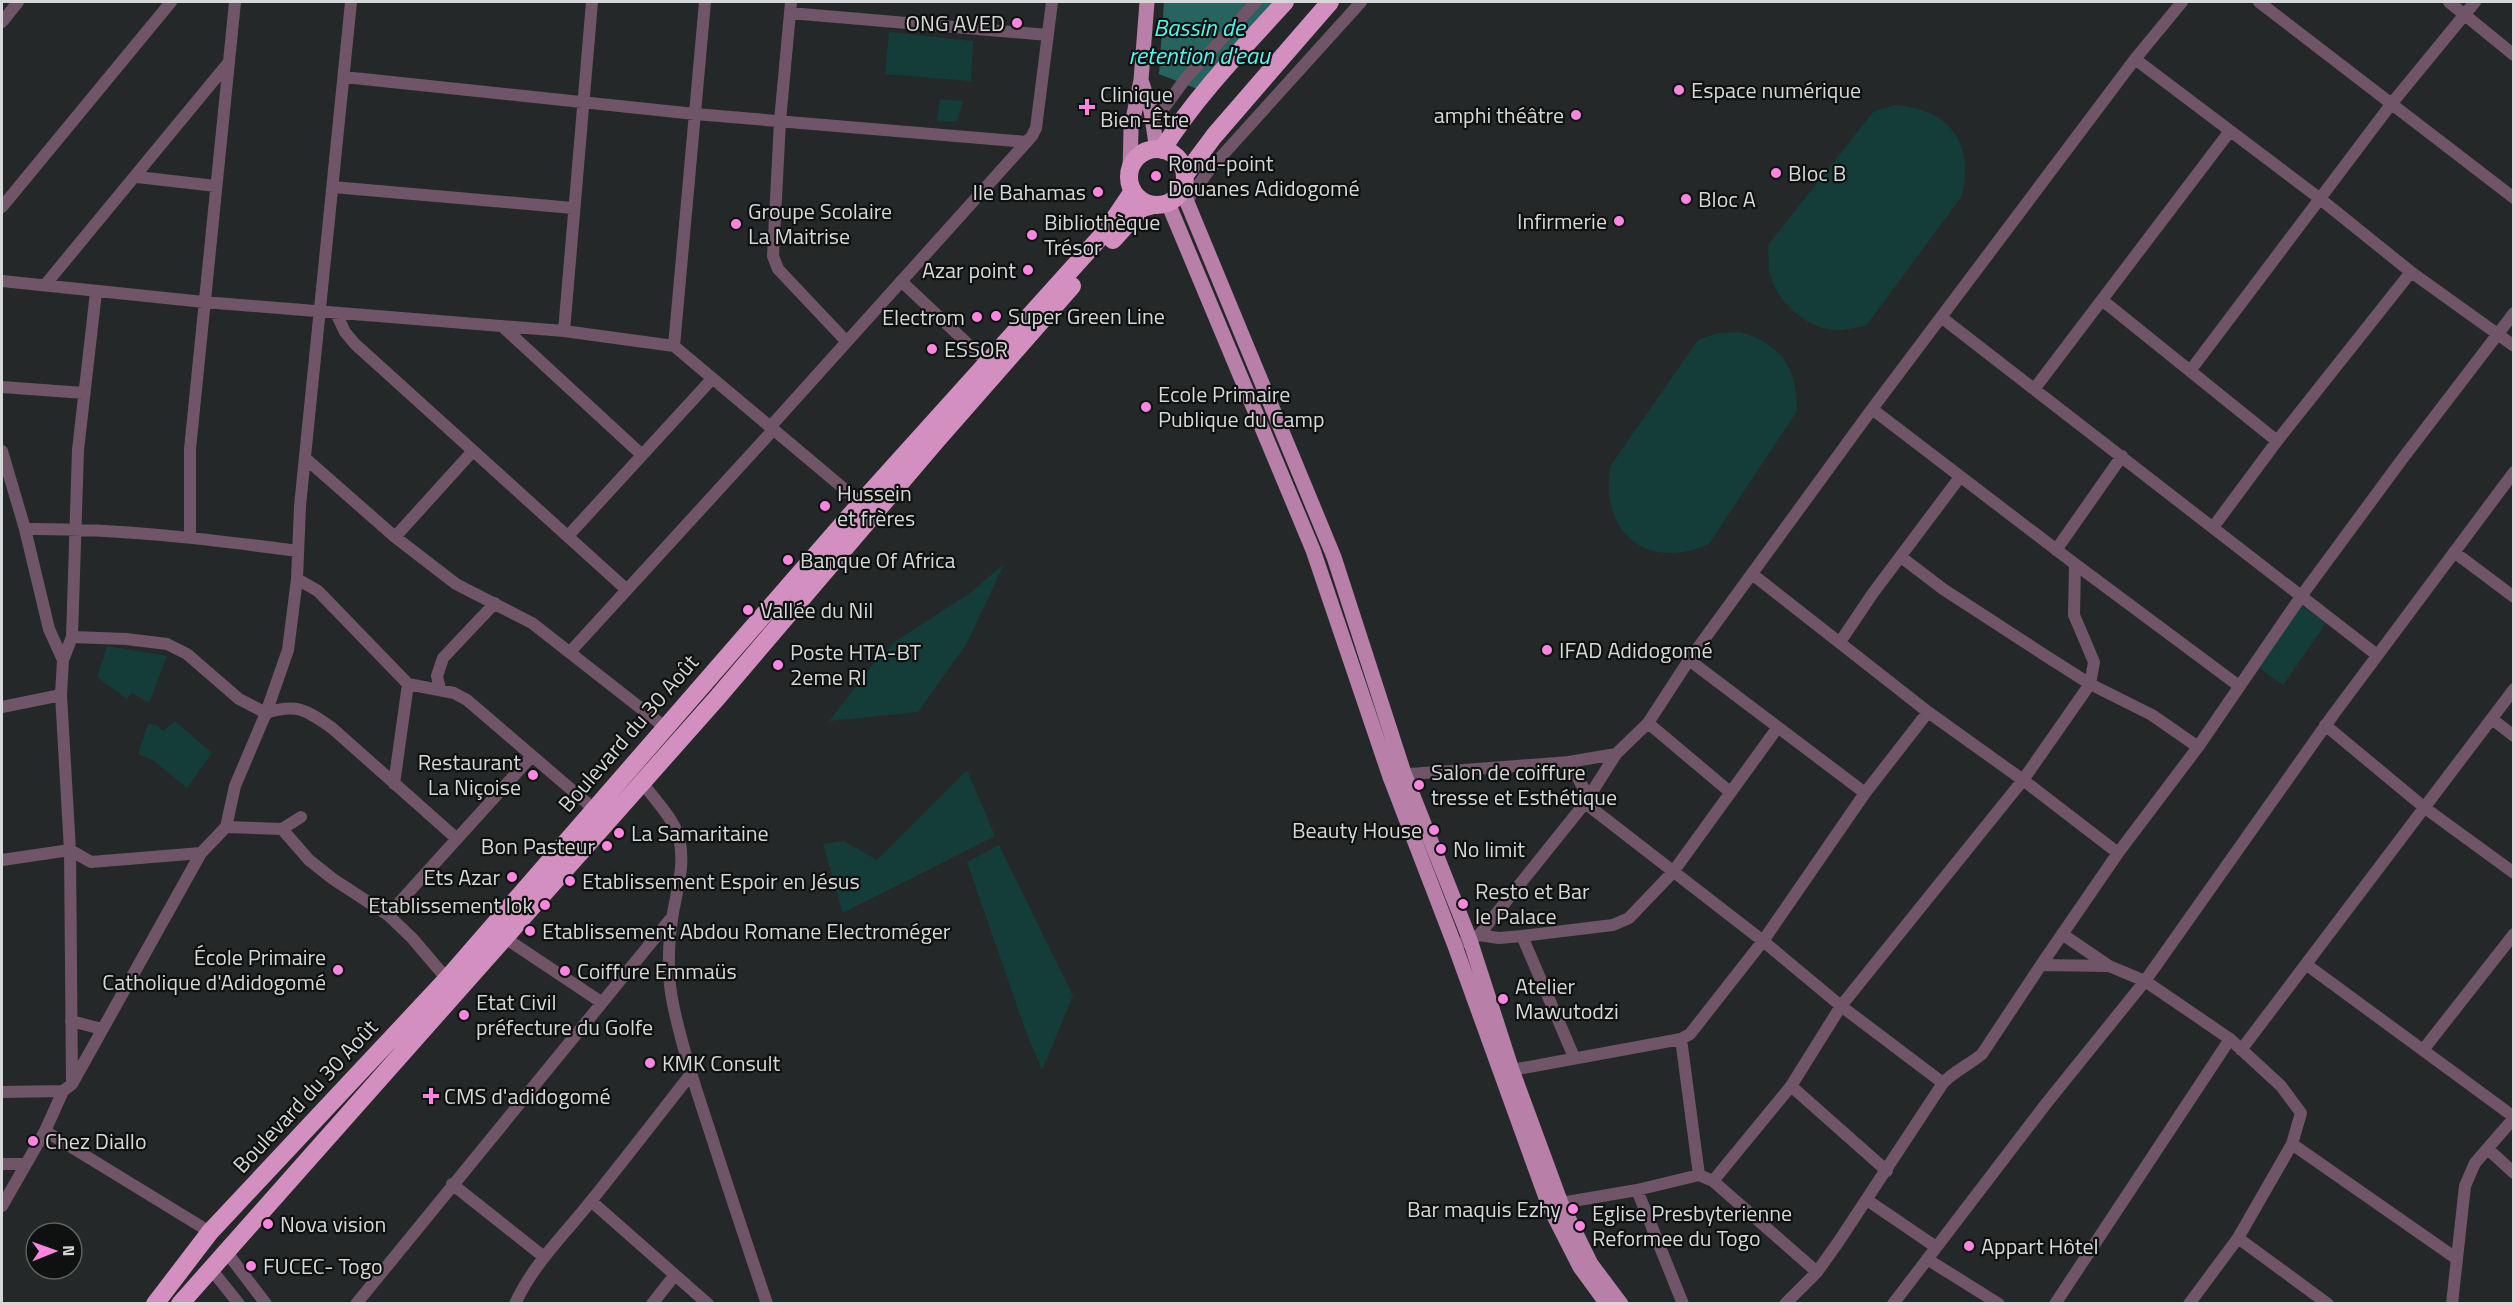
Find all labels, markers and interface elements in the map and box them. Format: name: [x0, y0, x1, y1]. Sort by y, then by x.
place label: ONG AVED: [906, 6, 1005, 40]
water label: Bassin de retention d'eau: [1128, 9, 1272, 73]
marker: ONG AVED: [1010, 16, 1024, 30]
place label: Espace numérique: [1691, 73, 1861, 107]
place label: Clinique Bien-Être: [1100, 77, 1189, 136]
marker: Espace numérique: [1672, 83, 1686, 97]
marker: Clinique Bien-Être: [1078, 98, 1096, 116]
place label: amphi théâtre: [1434, 98, 1564, 132]
marker: amphi théâtre: [1569, 108, 1583, 122]
place label: Rond-point Douanes Adidogomé: [1168, 146, 1360, 205]
place label: Bloc B: [1788, 156, 1846, 190]
marker: Bloc B: [1769, 166, 1783, 180]
marker: Rond-point Douanes Adidogomé: [1149, 169, 1163, 183]
place label: Ile Bahamas: [973, 175, 1086, 209]
place label: Bloc A: [1698, 182, 1756, 216]
marker: Ile Bahamas: [1091, 185, 1105, 199]
marker: Bloc A: [1679, 192, 1693, 206]
place label: Groupe Scolaire La Maitrise: [748, 194, 892, 253]
place label: Infirmerie: [1517, 204, 1607, 238]
place label: Bibliothèque Trésor: [1044, 205, 1160, 264]
marker: Infirmerie: [1612, 214, 1626, 228]
marker: Groupe Scolaire La Maitrise: [729, 217, 743, 231]
marker: Bibliothèque Trésor: [1025, 228, 1039, 242]
place label: Azar point: [922, 253, 1016, 287]
marker: Azar point: [1021, 263, 1035, 277]
place label: Super Green Line: [1008, 299, 1165, 333]
place label: Electrom: [882, 300, 965, 334]
marker: Super Green Line: [989, 309, 1003, 323]
marker: Electrom: [970, 310, 984, 324]
place label: ESSOR: [944, 332, 1008, 366]
marker: ESSOR: [925, 342, 939, 356]
place label: Ecole Primaire Publique du Camp: [1158, 377, 1325, 436]
marker: Ecole Primaire Publique du Camp: [1139, 400, 1153, 414]
place label: Hussein et frères: [837, 476, 915, 535]
marker: Hussein et frères: [818, 499, 832, 513]
place label: Banque Of Africa: [800, 543, 956, 577]
marker: Banque Of Africa: [781, 553, 795, 567]
place label: Vallée du Nil: [760, 593, 873, 627]
marker: Vallée du Nil: [741, 603, 755, 617]
place label: IFAD Adidogomé: [1559, 633, 1713, 667]
place label: Poste HTA-BT 2eme RI: [790, 635, 922, 694]
marker: IFAD Adidogomé: [1540, 643, 1554, 657]
street label: Boulevard du 30 Août: [550, 646, 707, 820]
marker: Poste HTA-BT 2eme RI: [771, 658, 785, 672]
place label: Restaurant La Niçoise: [418, 745, 521, 804]
place label: Salon de coiffure tresse et Esthétique: [1431, 755, 1617, 814]
marker: Restaurant La Niçoise: [526, 768, 540, 782]
marker: Salon de coiffure tresse et Esthétique: [1412, 778, 1426, 792]
place label: Beauty House: [1292, 813, 1422, 847]
place label: La Samaritaine: [631, 816, 769, 850]
marker: Beauty House: [1427, 823, 1441, 837]
marker: La Samaritaine: [612, 826, 626, 840]
place label: Bon Pasteur: [481, 829, 595, 863]
place label: No limit: [1453, 832, 1525, 866]
marker: Bon Pasteur: [600, 839, 614, 853]
marker: No limit: [1434, 842, 1448, 856]
place label: Ets Azar: [423, 860, 500, 894]
place label: Etablissement Espoir en Jésus: [582, 864, 860, 898]
marker: Ets Azar: [505, 870, 519, 884]
marker: Etablissement Espoir en Jésus: [563, 874, 577, 888]
place label: Resto et Bar le Palace: [1475, 874, 1590, 933]
place label: Etablissement lok: [368, 888, 533, 922]
marker: Resto et Bar le Palace: [1456, 897, 1470, 911]
marker: Etablissement lok: [538, 898, 552, 912]
place label: Etablissement Abdou Romane Electroméger: [542, 914, 951, 948]
marker: Etablissement Abdou Romane Electroméger: [523, 924, 537, 938]
place label: École Primaire Catholique d'Adidogomé: [102, 940, 326, 999]
place label: Coiffure Emmaüs: [577, 954, 737, 988]
marker: École Primaire Catholique d'Adidogomé: [331, 963, 345, 977]
marker: Coiffure Emmaüs: [558, 964, 572, 978]
place label: Atelier Mawutodzi: [1515, 969, 1619, 1028]
place label: Etat Civil préfecture du Golfe: [476, 985, 653, 1044]
marker: Atelier Mawutodzi: [1496, 992, 1510, 1006]
marker: Etat Civil préfecture du Golfe: [457, 1008, 471, 1022]
street label: Boulevard du 30 Août: [224, 1011, 386, 1181]
place label: KMK Consult: [662, 1046, 781, 1080]
marker: KMK Consult: [643, 1056, 657, 1070]
place label: CMS d'adidogomé: [444, 1079, 611, 1113]
marker: CMS d'adidogomé: [422, 1087, 440, 1105]
place label: Chez Diallo: [45, 1124, 147, 1158]
marker: Chez Diallo: [26, 1134, 40, 1148]
place label: Bar maquis Ezhy: [1407, 1192, 1561, 1226]
place label: Eglise Presbyterienne Reformee du Togo: [1592, 1196, 1792, 1255]
marker: Bar maquis Ezhy: [1566, 1202, 1580, 1216]
place label: Nova vision: [280, 1207, 386, 1241]
marker: Nova vision: [261, 1217, 275, 1231]
marker: Eglise Presbyterienne Reformee du Togo: [1573, 1219, 1587, 1233]
north arrow: [24, 1221, 84, 1281]
place label: Appart Hôtel: [1981, 1229, 2099, 1263]
marker: Appart Hôtel: [1962, 1239, 1976, 1253]
text: N: [57, 1245, 81, 1256]
place label: FUCEC- Togo: [263, 1249, 383, 1283]
marker: FUCEC- Togo: [244, 1259, 258, 1273]

